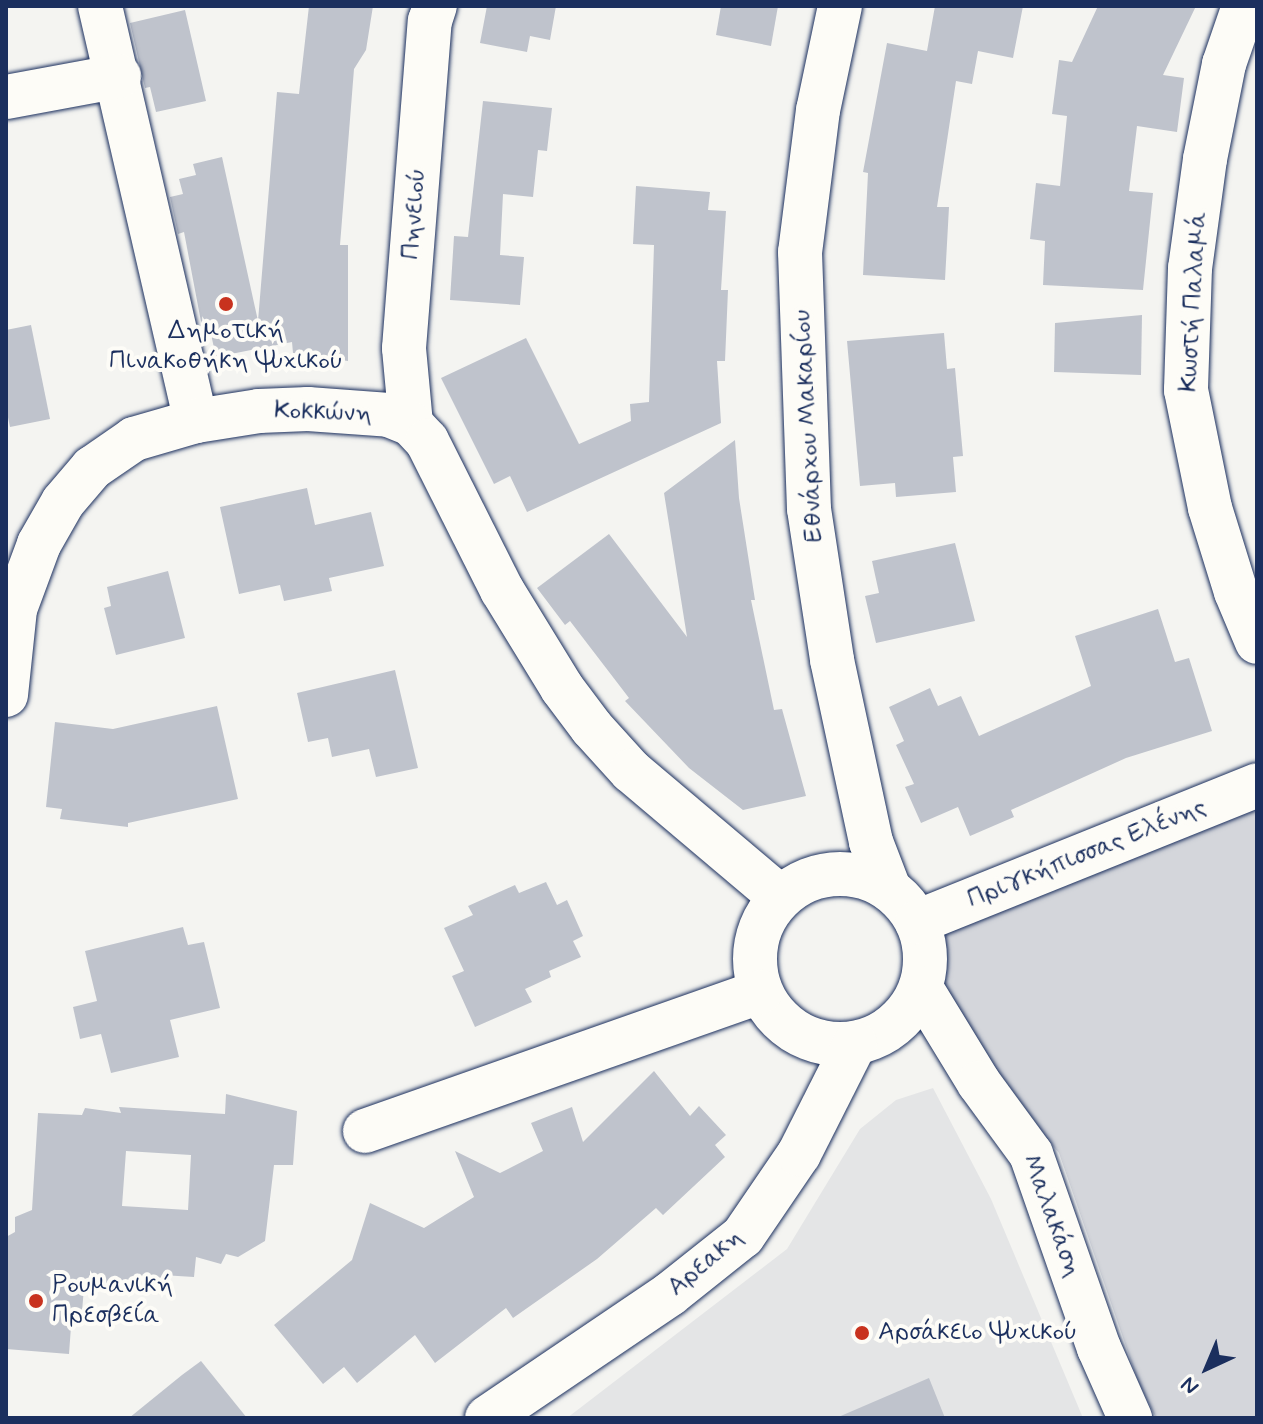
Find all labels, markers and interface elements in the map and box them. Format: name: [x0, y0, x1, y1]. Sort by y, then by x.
street label: Πηνειού: [396, 167, 434, 261]
street label: Κωστή Παλαμά: [1174, 211, 1214, 393]
marker: Δημοτική Πινακοθήκη Ψυχικού: [217, 295, 235, 313]
street label: Εθνάρχου Μακαρίου: [787, 309, 831, 543]
place label: Δημοτική Πινακοθήκη Ψυχικού: [109, 316, 343, 378]
street label: Κοκκώνη: [274, 396, 372, 430]
street label: Πριγκήπισσας Ελένης: [963, 792, 1211, 916]
street label: Μαλακάση: [1014, 1150, 1088, 1282]
street label: Αρεακη: [662, 1222, 750, 1304]
place label: Ρουμανική Πρεσβεία: [52, 1270, 173, 1332]
marker: Ρουμανική Πρεσβεία: [27, 1292, 45, 1310]
place label: Αρσάκειο Ψυχικού: [878, 1317, 1077, 1349]
marker: Αρσάκειο Ψυχικού: [853, 1324, 871, 1342]
north arrow: [1167, 1328, 1247, 1408]
text: N: [1175, 1370, 1205, 1400]

